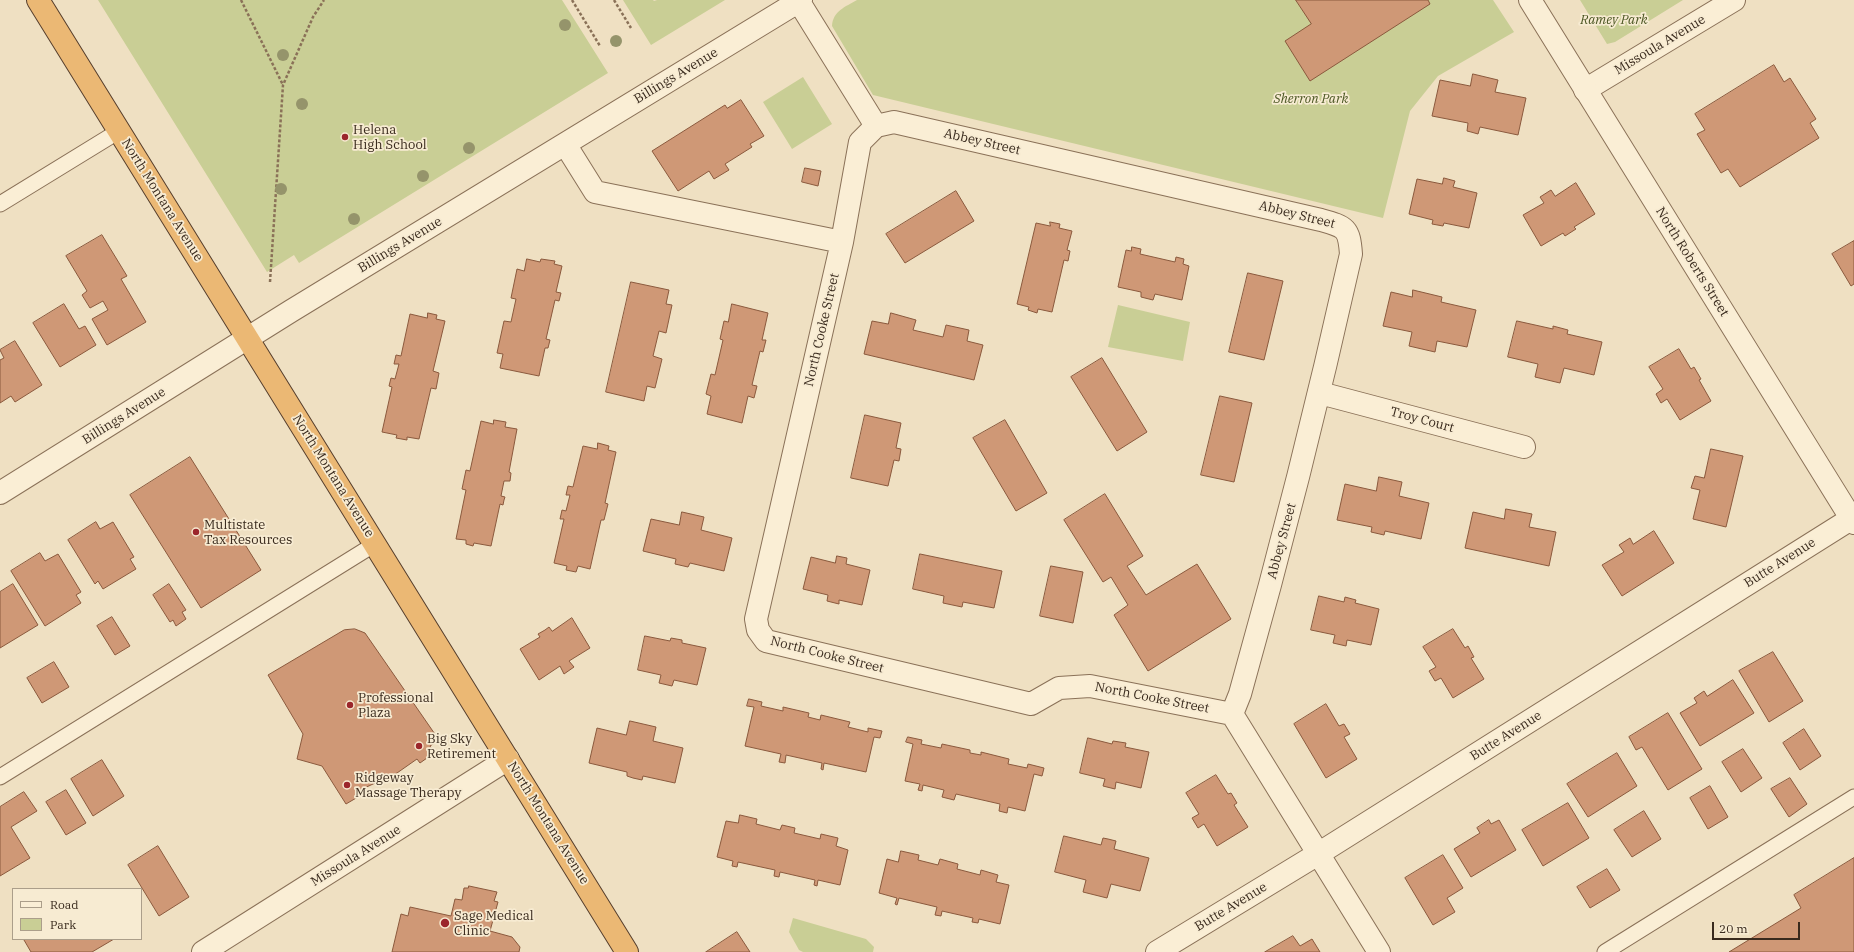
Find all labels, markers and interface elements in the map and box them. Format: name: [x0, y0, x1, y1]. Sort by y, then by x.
park label: Ramey Park: [1580, 12, 1648, 28]
street label: Missoula Avenue: [1612, 12, 1708, 78]
street label: Billings Avenue: [631, 45, 721, 107]
park label: Sherron Park: [1274, 91, 1348, 107]
place label: Helena High School: [353, 122, 427, 153]
street label: Abbey Street: [942, 126, 1022, 158]
marker: Helena High School: [340, 132, 350, 142]
street label: North Montana Avenue: [118, 136, 206, 264]
street label: Abbey Street: [1257, 198, 1337, 232]
street label: North Roberts Street: [1652, 204, 1732, 320]
street label: Billings Avenue: [355, 214, 445, 276]
street label: North Cooke Street: [801, 272, 843, 388]
street label: Billings Avenue: [80, 384, 168, 448]
street label: Troy Court: [1388, 404, 1456, 436]
street label: North Montana Avenue: [289, 412, 377, 540]
street label: Abbey Street: [1264, 501, 1300, 581]
place label: Multistate Tax Resources: [204, 517, 292, 548]
marker: Multistate Tax Resources: [191, 527, 201, 537]
street label: Butte Avenue: [1741, 535, 1819, 591]
street label: North Cooke Street: [769, 633, 885, 677]
street label: North Cooke Street: [1094, 679, 1210, 717]
place label: Professional Plaza: [358, 690, 434, 721]
marker: Professional Plaza: [345, 700, 355, 710]
street label: Butte Avenue: [1467, 708, 1545, 764]
place label: Big Sky Retirement: [427, 731, 496, 762]
marker: Big Sky Retirement: [414, 741, 424, 751]
street label: North Montana Avenue: [504, 759, 592, 887]
place label: Ridgeway Massage Therapy: [355, 770, 461, 801]
marker: Ridgeway Massage Therapy: [342, 780, 352, 790]
street label: Missoula Avenue: [308, 822, 404, 890]
street label: Butte Avenue: [1192, 879, 1270, 935]
legend: [12, 888, 142, 940]
text: Road: [50, 897, 79, 912]
place label: Sage Medical Clinic: [454, 908, 534, 939]
scale bar: [1714, 914, 1802, 940]
text: Park: [50, 917, 76, 932]
marker: Sage Medical Clinic: [439, 917, 451, 929]
text: 20 m: [1719, 921, 1748, 936]

